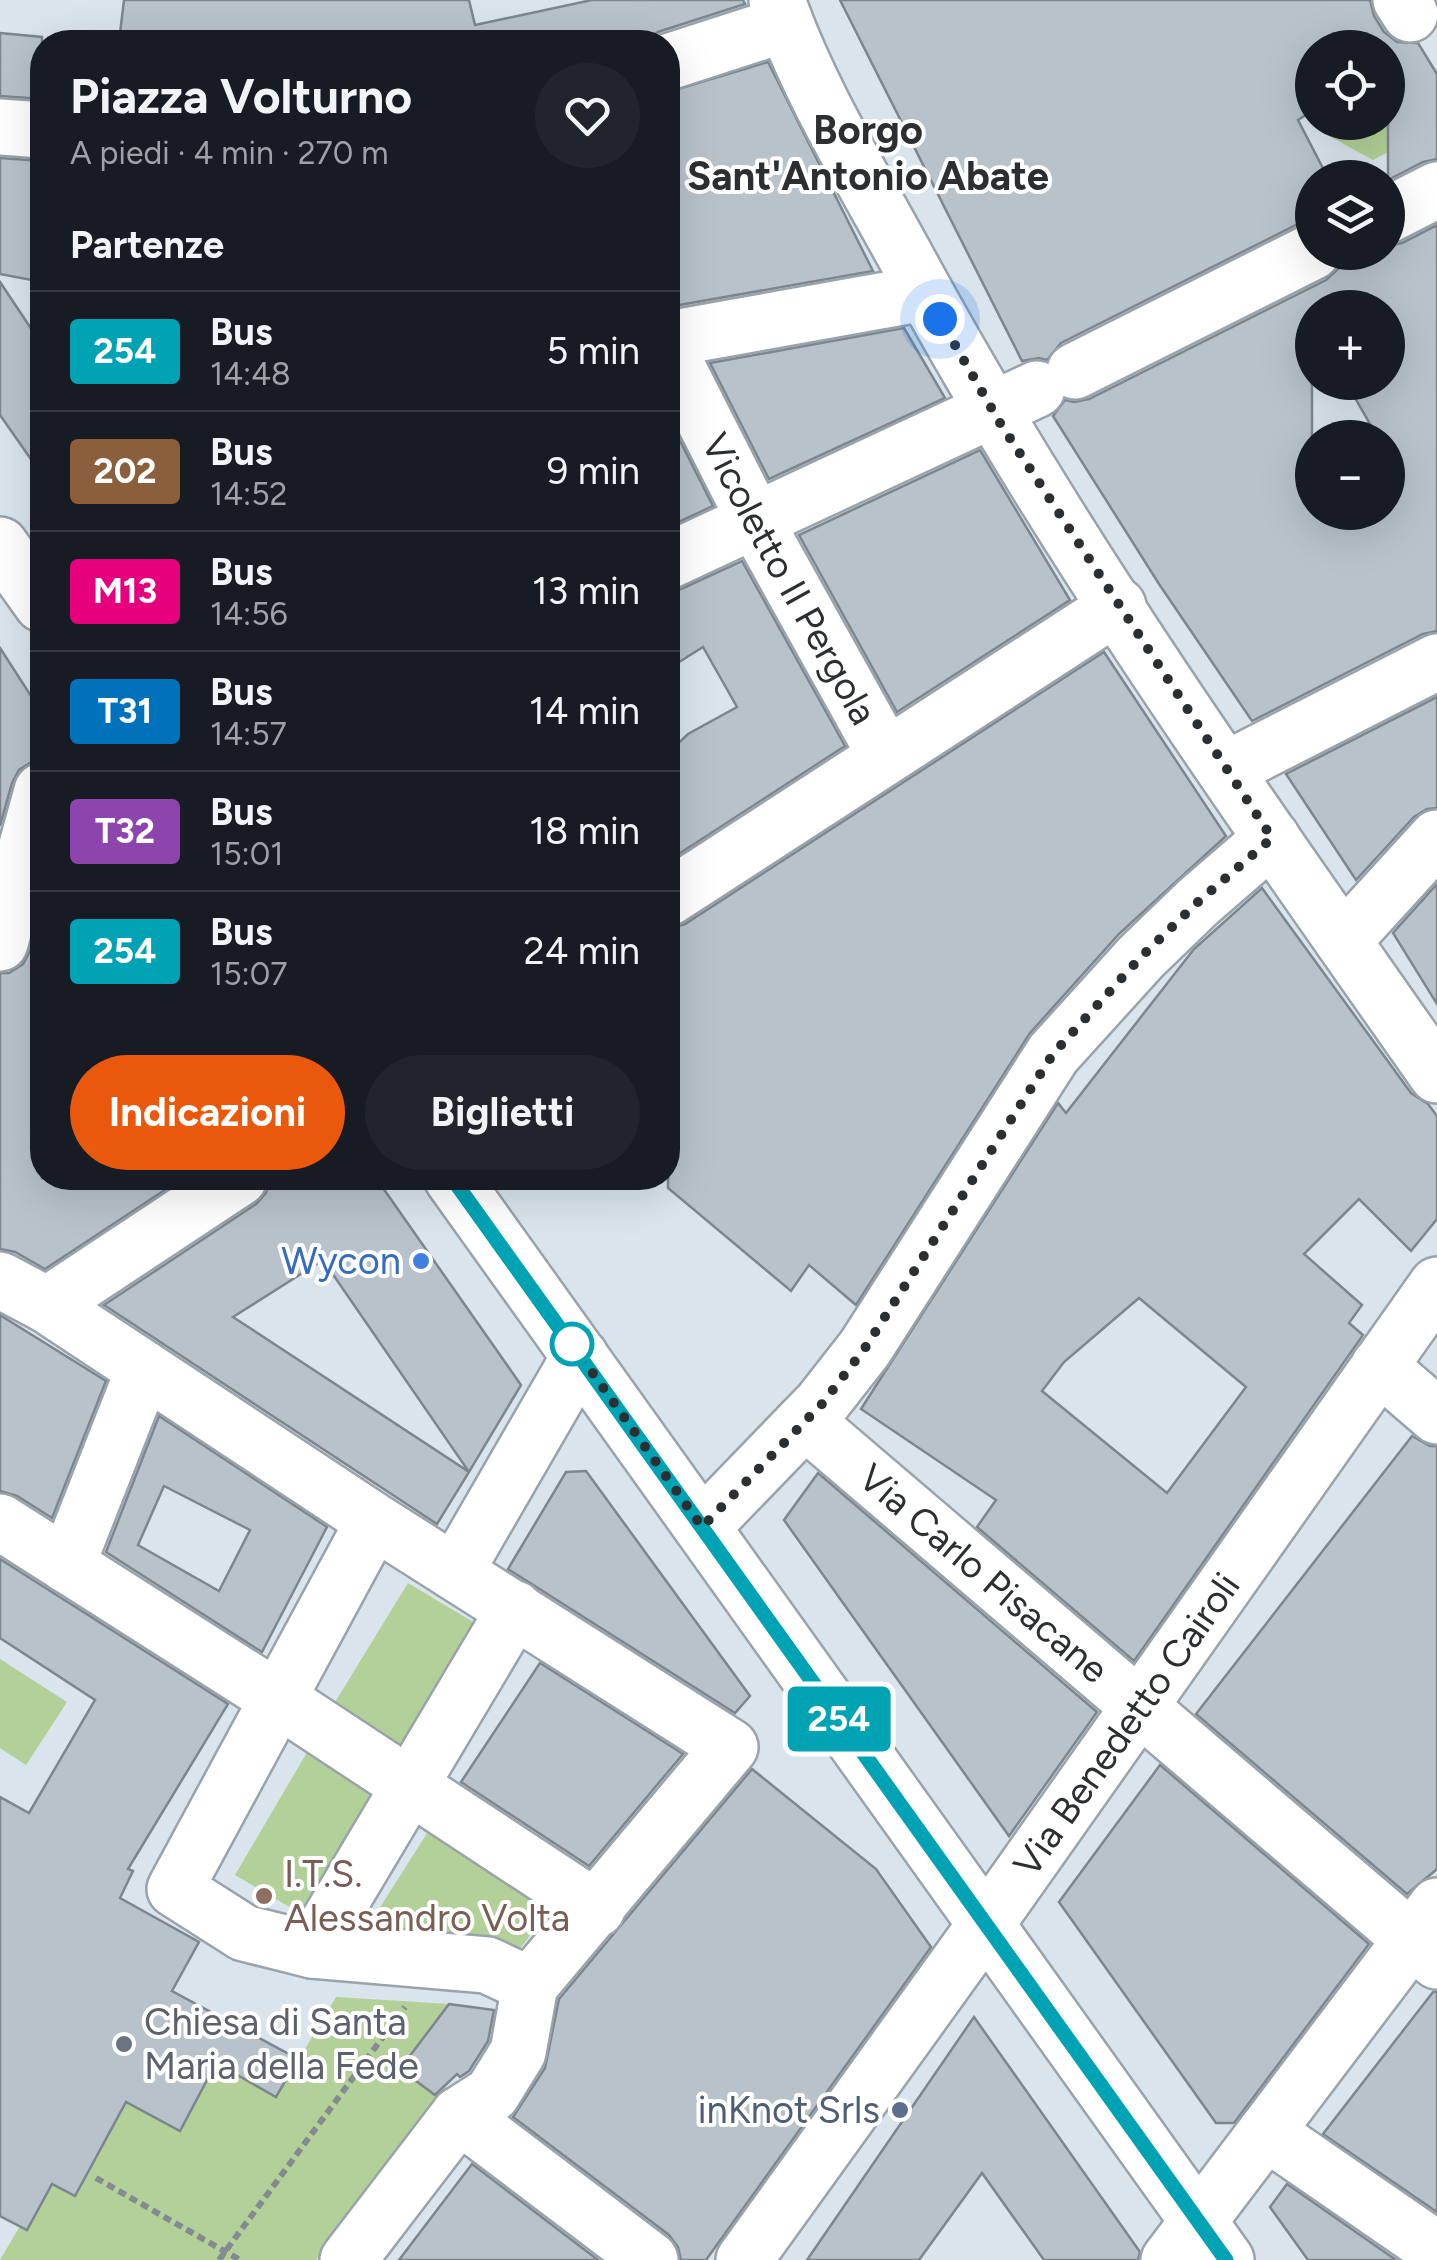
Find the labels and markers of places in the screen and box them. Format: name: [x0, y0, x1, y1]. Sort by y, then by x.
place label: Wycon: [281, 1238, 401, 1284]
marker: Wycon: [410, 1250, 432, 1272]
unlabelled marker: [551, 1323, 593, 1365]
place label: I.T.S. Alessandro Volta: [284, 1851, 570, 1941]
marker: I.T.S. Alessandro Volta: [253, 1885, 275, 1907]
place label: Chiesa di Santa Maria della Fede: [144, 1999, 419, 2089]
marker: Chiesa di Santa Maria della Fede: [113, 2033, 135, 2055]
place label: inKnot Srls: [698, 2087, 880, 2133]
marker: inKnot Srls: [889, 2099, 911, 2121]

